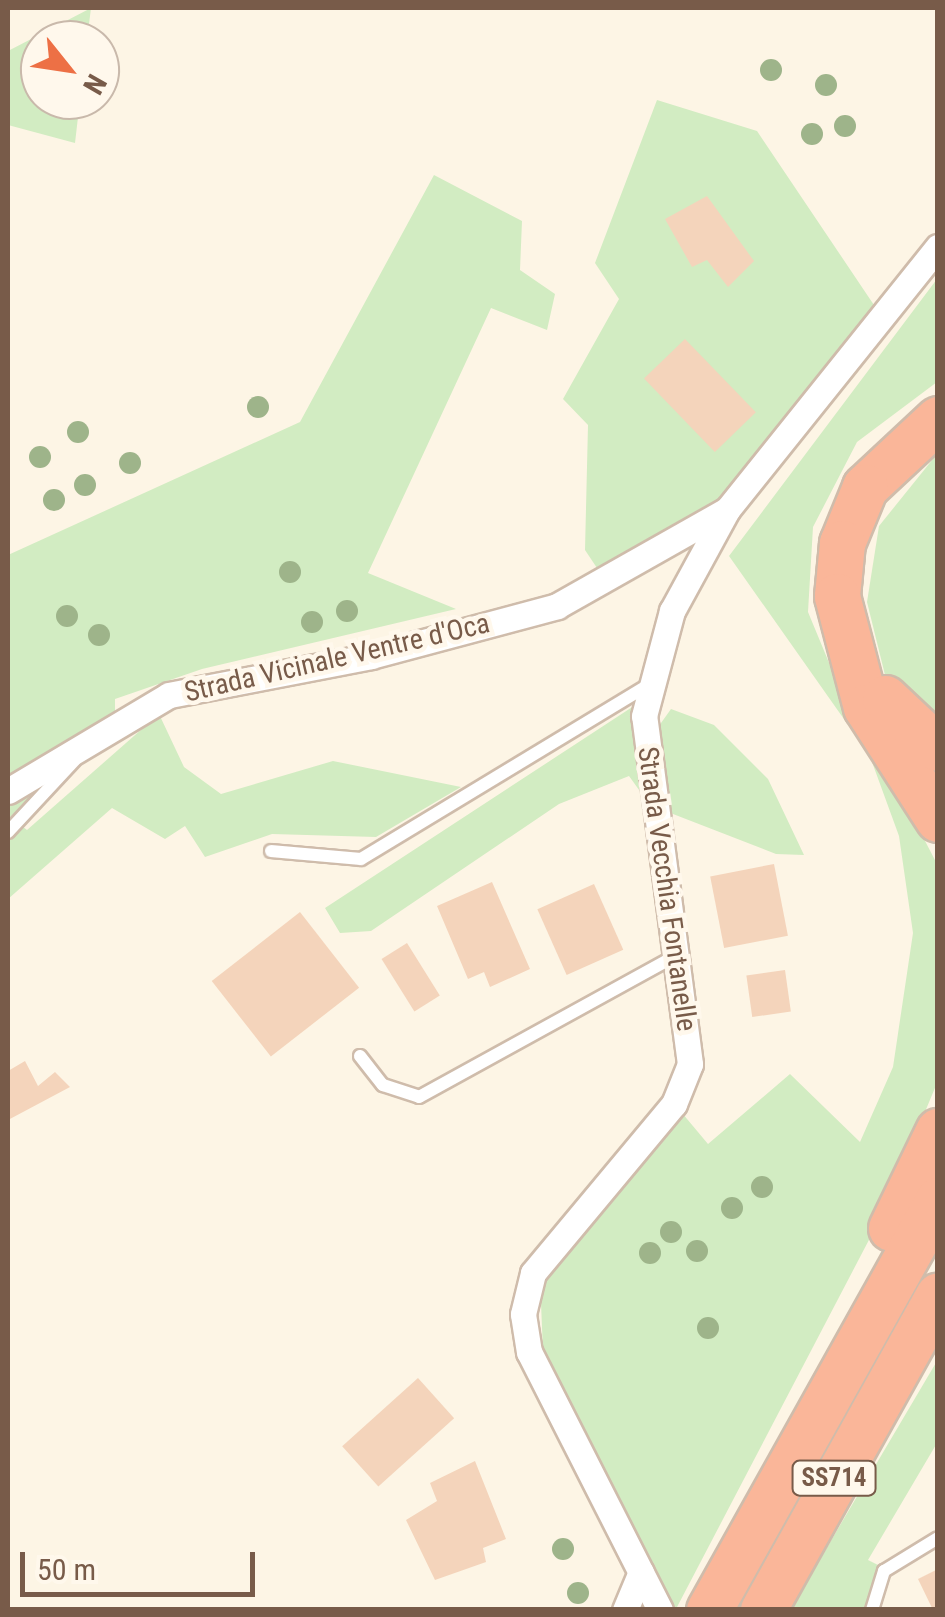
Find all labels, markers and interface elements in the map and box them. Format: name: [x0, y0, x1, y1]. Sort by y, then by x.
north arrow: [20, 20, 120, 120]
text: N: [76, 69, 113, 100]
street label: Strada Vicinale Ventre d'Oca: [181, 607, 493, 709]
street label: Strada Vecchia Fontanelle: [630, 745, 704, 1033]
road number: SS714: [792, 1458, 876, 1498]
scale bar: [25, 1532, 260, 1594]
text: 50 m: [37, 1552, 96, 1587]

